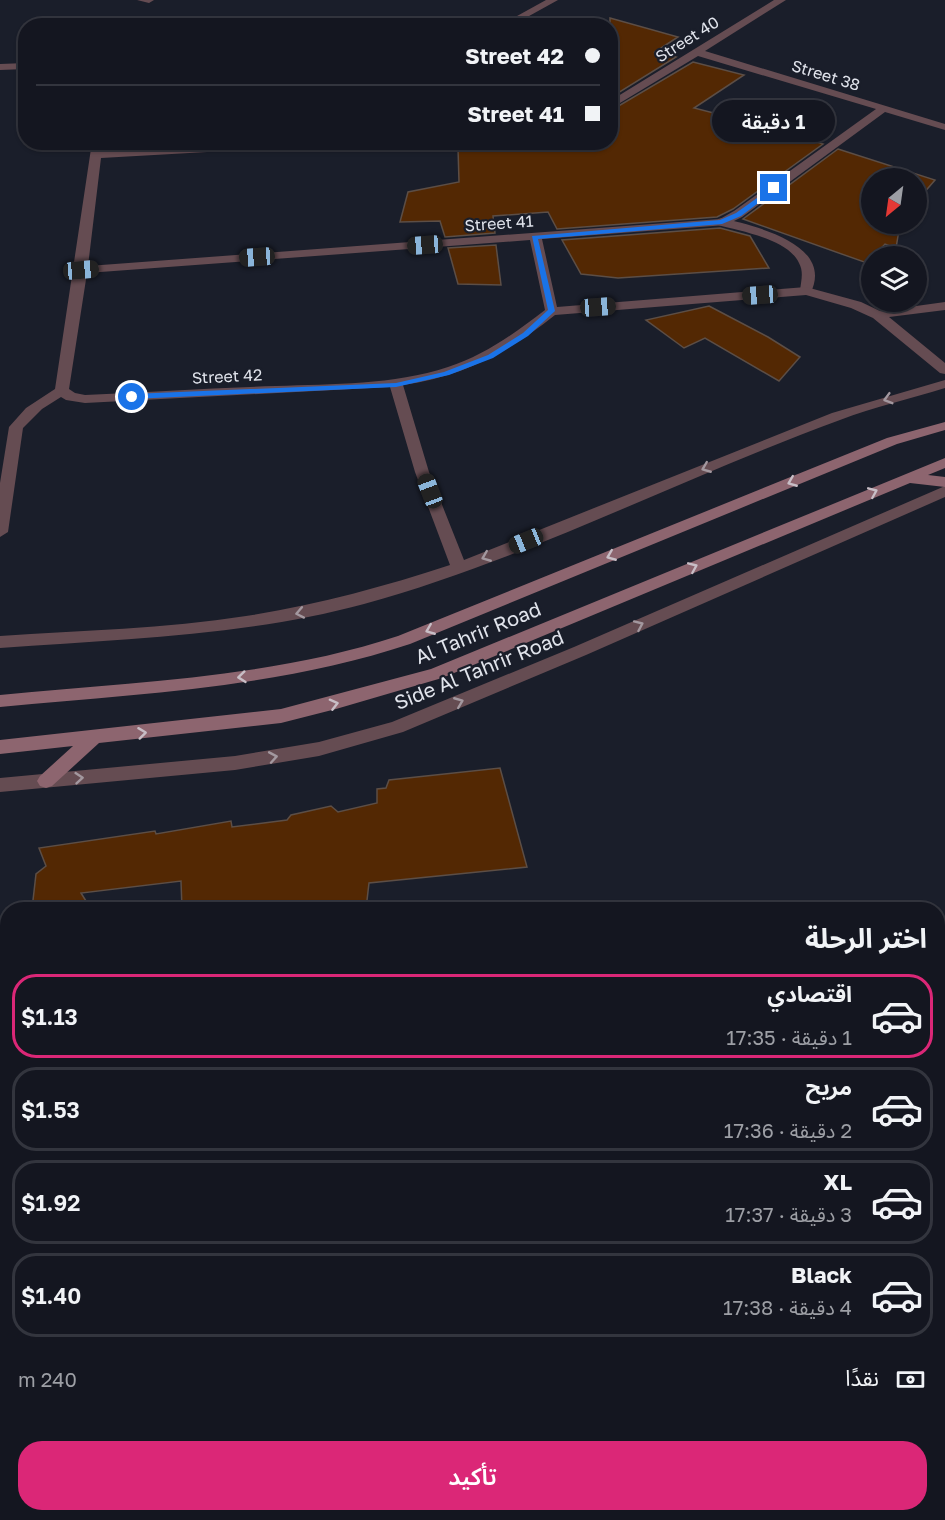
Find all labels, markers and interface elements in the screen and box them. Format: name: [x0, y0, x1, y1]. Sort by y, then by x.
street label: Street 40: [652, 12, 722, 66]
text: Street 42: [465, 42, 564, 69]
street label: Street 38: [789, 55, 863, 95]
text: Street 41: [467, 100, 564, 127]
callout: 1 دقيقة: [712, 101, 836, 143]
text: 1 دقيقة: [742, 109, 805, 133]
north arrow: [861, 168, 927, 234]
map controls: [861, 168, 927, 312]
route end: [760, 174, 787, 201]
street label: Street 41: [464, 211, 534, 235]
car: [406, 235, 444, 255]
button: layers: [861, 246, 927, 312]
car: [238, 247, 276, 267]
car: [62, 259, 100, 281]
car: [741, 285, 779, 305]
car: [579, 297, 617, 317]
street label: Street 42: [191, 364, 263, 388]
route start: [118, 383, 145, 410]
one-way arrow: [884, 392, 894, 404]
one-way arrow: [702, 461, 713, 473]
car: [415, 471, 445, 511]
one-way arrow: [787, 475, 798, 487]
one-way arrow: [866, 487, 877, 499]
car: [506, 526, 546, 556]
one-way arrow: [606, 549, 617, 561]
one-way arrow: [482, 550, 493, 562]
one-way arrow: [686, 562, 697, 574]
street label: Al Tahrir Road: [411, 596, 544, 668]
one-way arrow: [295, 606, 305, 619]
one-way arrow: [632, 620, 643, 632]
one-way arrow: [426, 623, 437, 635]
street label: Side Al Tahrir Road: [390, 624, 567, 714]
one-way arrow: [238, 670, 247, 683]
one-way arrow: [453, 697, 464, 709]
one-way arrow: [329, 698, 339, 711]
one-way arrow: [137, 727, 146, 740]
one-way arrow: [268, 751, 278, 764]
one-way arrow: [75, 772, 84, 785]
text: اختر الرحلة: [805, 922, 927, 954]
text: اقتصادي: [767, 980, 852, 1007]
icon: car: [870, 989, 924, 1043]
text: $1.13: [21, 1003, 78, 1030]
text: 1 دقيقة · 17:35: [726, 1025, 852, 1049]
text: مريح: [806, 1073, 852, 1100]
icon: car: [870, 1082, 924, 1136]
text: $1.53: [21, 1096, 80, 1123]
text: 2 دقيقة · 17:36: [724, 1118, 852, 1142]
text: XL: [824, 1168, 852, 1195]
icon: car: [870, 1175, 924, 1229]
text: $1.92: [21, 1189, 80, 1216]
text: 3 دقيقة · 17:37: [725, 1202, 852, 1226]
text: Black: [791, 1261, 852, 1288]
icon: car: [870, 1268, 924, 1322]
text: $1.40: [21, 1282, 81, 1309]
text: 4 دقيقة · 17:38: [723, 1295, 852, 1319]
icon: cash: [894, 1363, 927, 1396]
text: نقدًا: [845, 1364, 879, 1391]
text: 240 m: [18, 1367, 77, 1391]
button: تأكيد: [18, 1441, 927, 1510]

